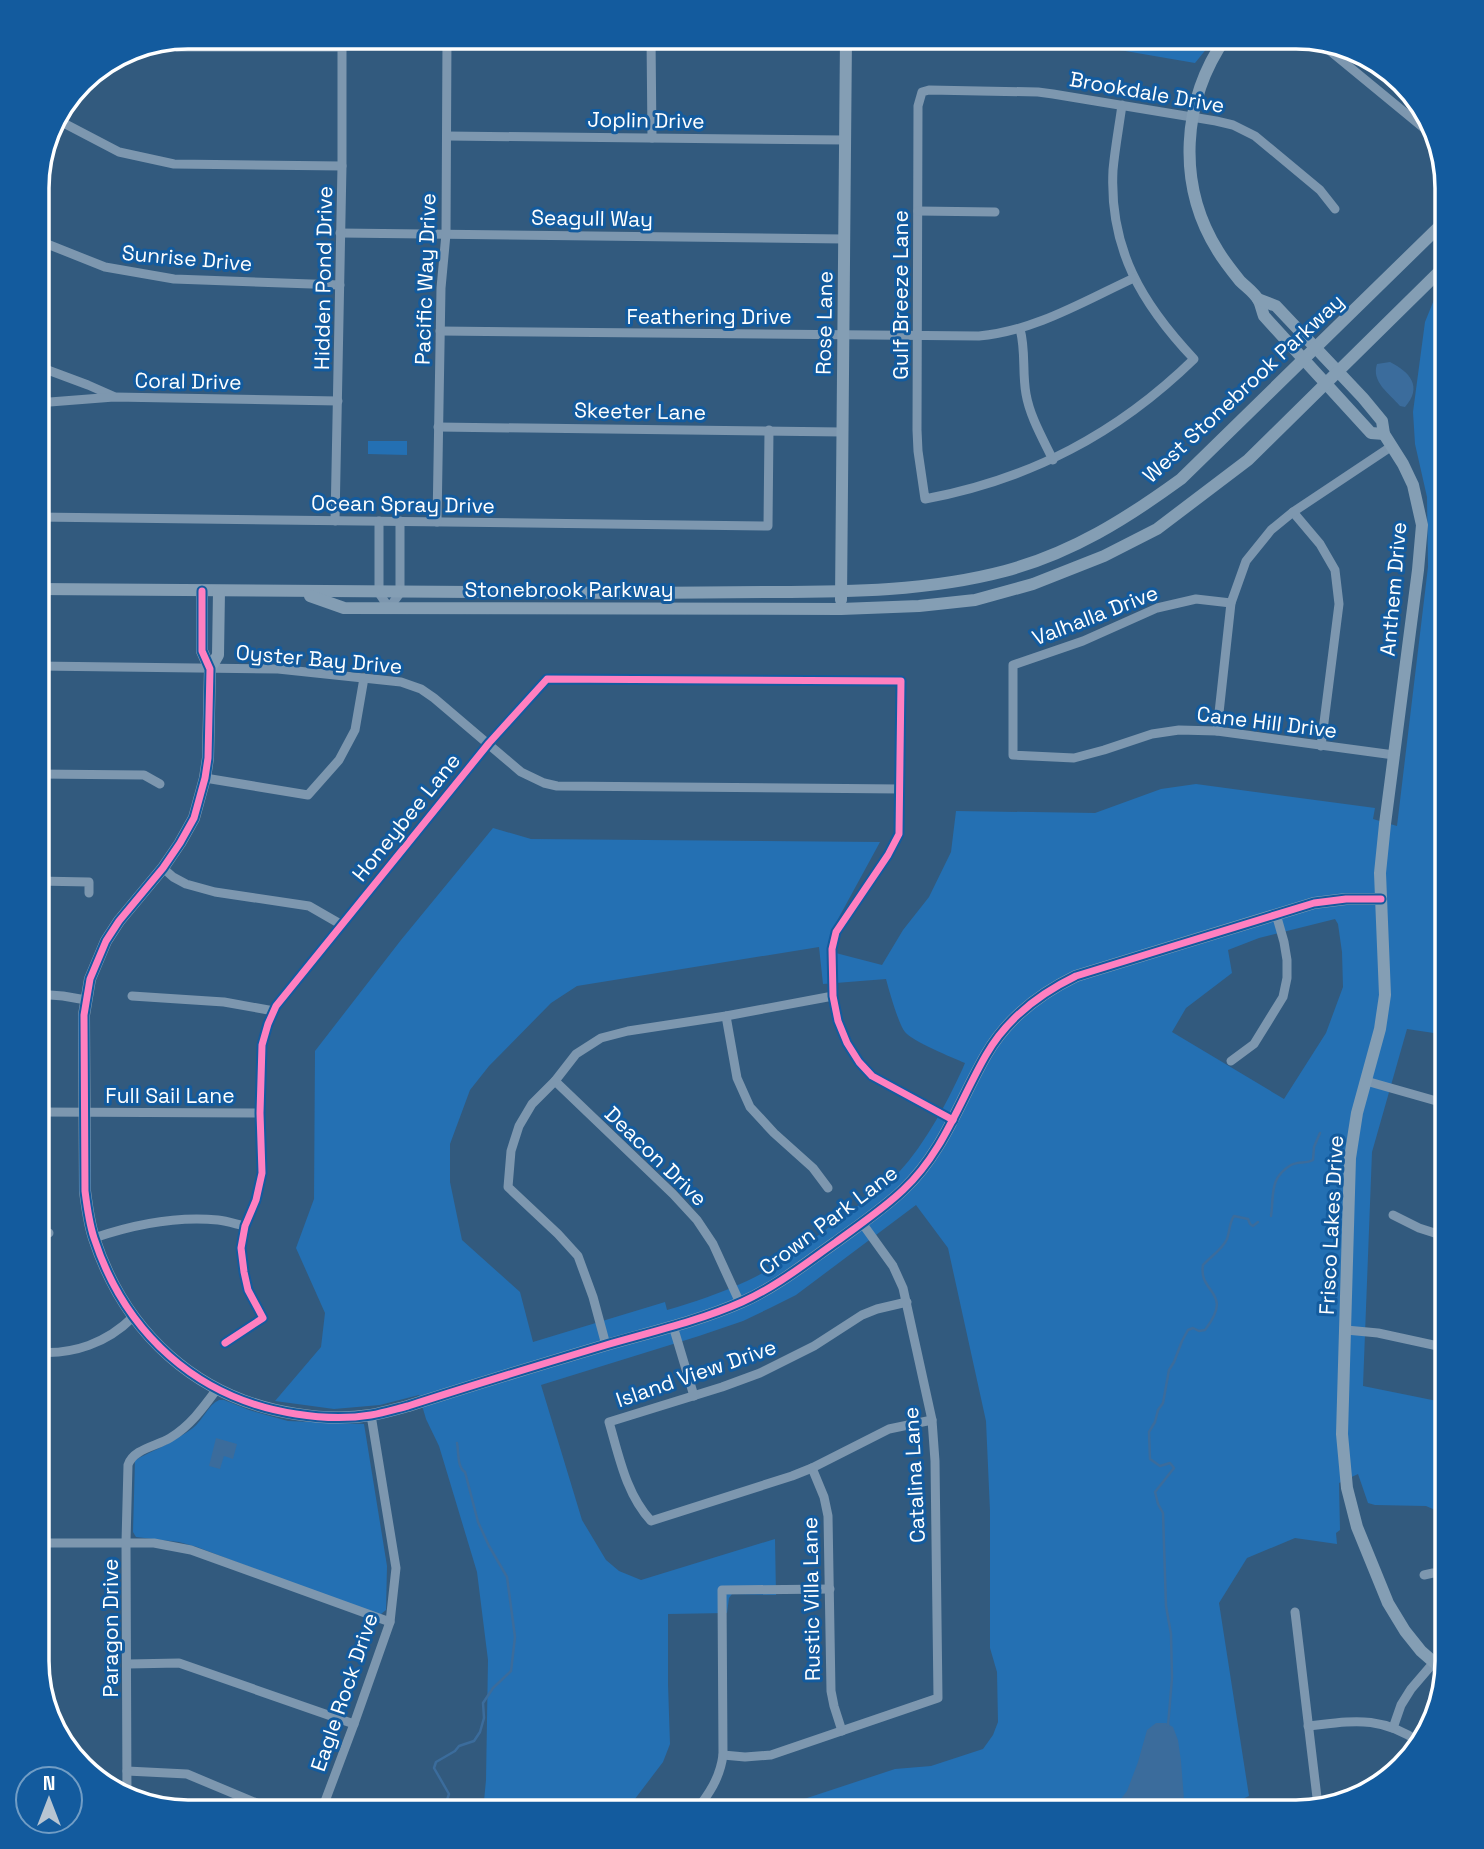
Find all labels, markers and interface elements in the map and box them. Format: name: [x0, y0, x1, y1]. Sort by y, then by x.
street label: Brookdale Drive: [1067, 65, 1227, 119]
street label: Joplin Drive: [587, 105, 705, 135]
street label: Hidden Pond Drive: [308, 186, 338, 370]
street label: Pacific Way Drive: [409, 193, 441, 365]
street label: Seagull Way: [531, 203, 653, 233]
street label: Gulf Breeze Lane: [887, 210, 914, 380]
street label: Sunrise Drive: [121, 239, 253, 277]
street label: Rose Lane: [810, 271, 838, 375]
street label: West Stonebrook Parkway: [1137, 288, 1349, 488]
street label: Feathering Drive: [626, 303, 792, 330]
street label: Coral Drive: [134, 367, 242, 395]
street label: Skeeter Lane: [574, 396, 706, 426]
street label: Ocean Spray Drive: [311, 489, 495, 519]
street label: Anthem Drive: [1374, 521, 1412, 657]
street label: Stonebrook Parkway: [464, 576, 674, 603]
street label: Valhalla Drive: [1028, 579, 1162, 651]
street label: Oyster Bay Drive: [235, 638, 403, 680]
street label: Cane Hill Drive: [1195, 700, 1339, 744]
street label: Honeybee Lane: [346, 747, 466, 887]
street label: Full Sail Lane: [105, 1082, 235, 1109]
street label: Deacon Drive: [599, 1100, 713, 1212]
street label: Frisco Lakes Drive: [1313, 1134, 1349, 1316]
street label: Crown Park Lane: [753, 1159, 903, 1281]
street label: Island View Drive: [612, 1333, 780, 1413]
street label: Catalina Lane: [897, 1406, 931, 1544]
street label: Rustic Villa Lane: [796, 1517, 826, 1681]
street label: Paragon Drive: [97, 1559, 124, 1697]
street label: Eagle Rock Drive: [304, 1609, 384, 1775]
north arrow: [14, 1765, 84, 1835]
text: N: [43, 1771, 55, 1796]

